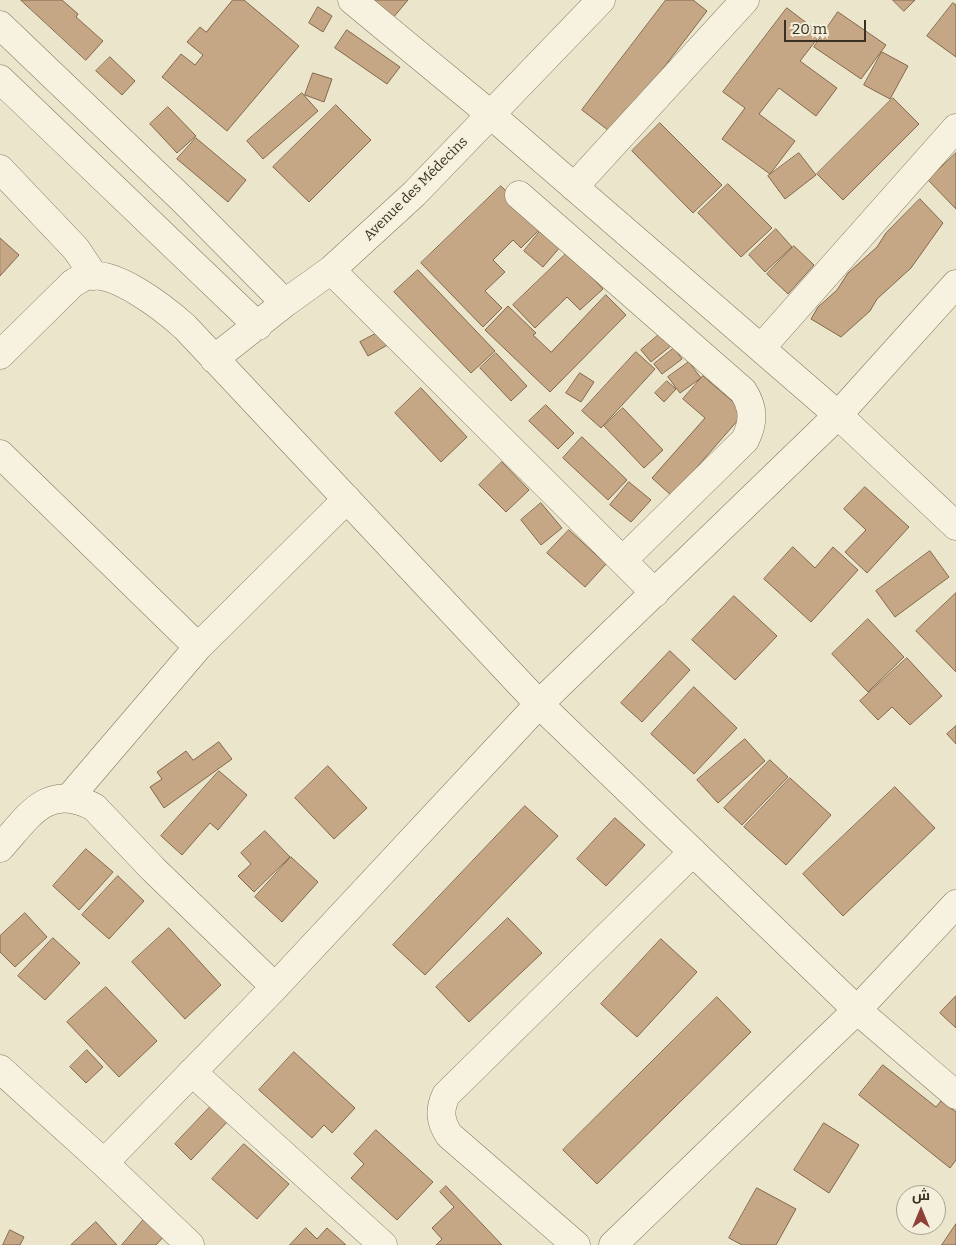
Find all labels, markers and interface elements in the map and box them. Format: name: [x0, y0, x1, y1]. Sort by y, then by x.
scale bar: [786, 10, 868, 42]
text: 20 m: [792, 20, 827, 38]
street label: Avenue des Médecins: [361, 134, 471, 244]
north arrow: [896, 1185, 946, 1235]
text: ش: [912, 1187, 930, 1204]

